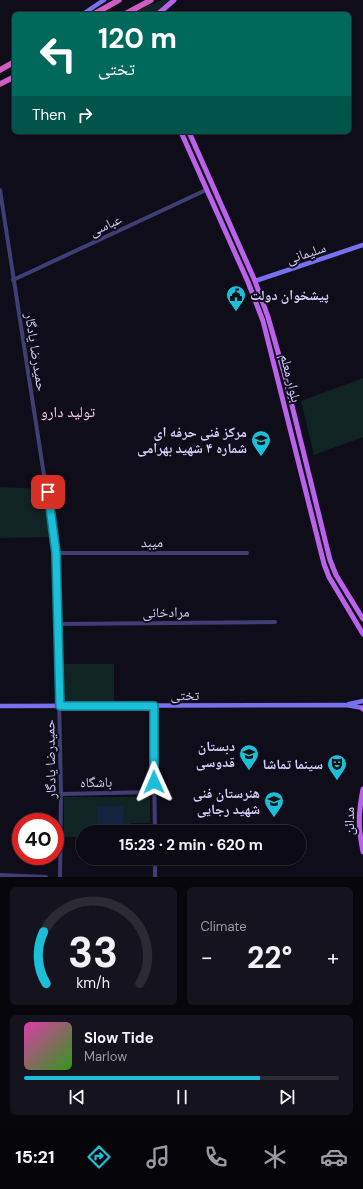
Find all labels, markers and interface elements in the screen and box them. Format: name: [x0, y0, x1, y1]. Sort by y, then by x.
text: 120 m: [98, 20, 177, 57]
icon: left: [32, 28, 84, 80]
text: تختی: [98, 57, 135, 81]
icon: right: [74, 104, 96, 126]
text: Then: [32, 105, 66, 125]
street label: عباسی: [86, 210, 124, 240]
street label: سلیمانی: [284, 238, 328, 268]
public building icon: پیشخوان دولت: [225, 284, 247, 312]
place label: پیشخوان دولت: [250, 286, 329, 304]
street label: حمیدرضا یادگار: [21, 311, 51, 392]
street label: بلوار معلم: [275, 352, 306, 404]
district label: تولید دارو: [41, 402, 96, 422]
place label: مرکز فنی حرفه ای شماره ۴ شهید بهرامی: [137, 423, 247, 457]
school or university icon: مرکز فنی حرفه ای شماره ۴ شهید بهرامی: [250, 429, 272, 457]
pin: [31, 475, 65, 509]
icon: arrive: [37, 481, 59, 503]
street label: میبد: [141, 533, 163, 551]
street label: مرادخانی: [142, 603, 190, 621]
street label: تختی: [171, 686, 200, 704]
street label: حمیدرضا یادگار: [40, 719, 60, 800]
place label: دبستان قدوسی: [196, 737, 235, 771]
school or university icon: دبستان قدوسی: [238, 743, 260, 771]
theatre icon: سینما تماشا: [326, 753, 348, 781]
place label: سینما تماشا: [263, 755, 323, 773]
position arrow: [133, 761, 175, 803]
street label: باشگاه: [80, 773, 112, 791]
place label: هنرستان فنی شهید رجایی: [193, 784, 260, 818]
school or university icon: هنرستان فنی شهید رجایی: [263, 790, 285, 818]
street label: مدائن: [340, 807, 358, 835]
speed limit sign: 40: [12, 813, 64, 865]
text: 15:23 · 2 min · 620 m: [119, 835, 263, 855]
text: Climate: [201, 918, 247, 935]
text: 33: [68, 926, 118, 980]
text: 22°: [247, 938, 293, 977]
text: −: [201, 943, 213, 972]
text: +: [327, 943, 339, 972]
text: km/h: [76, 974, 110, 992]
text: Slow Tide: [84, 1028, 154, 1048]
text: Marlow: [84, 1048, 127, 1065]
icon: previous: [66, 1086, 88, 1108]
icon: pause: [171, 1086, 193, 1108]
icon: next: [276, 1086, 298, 1108]
icon: directions: [85, 1143, 113, 1171]
icon: music: [144, 1143, 172, 1171]
icon: phone: [202, 1143, 230, 1171]
icon: climate: [261, 1143, 289, 1171]
icon: car: [320, 1143, 348, 1171]
text: 15:21: [15, 1145, 55, 1169]

